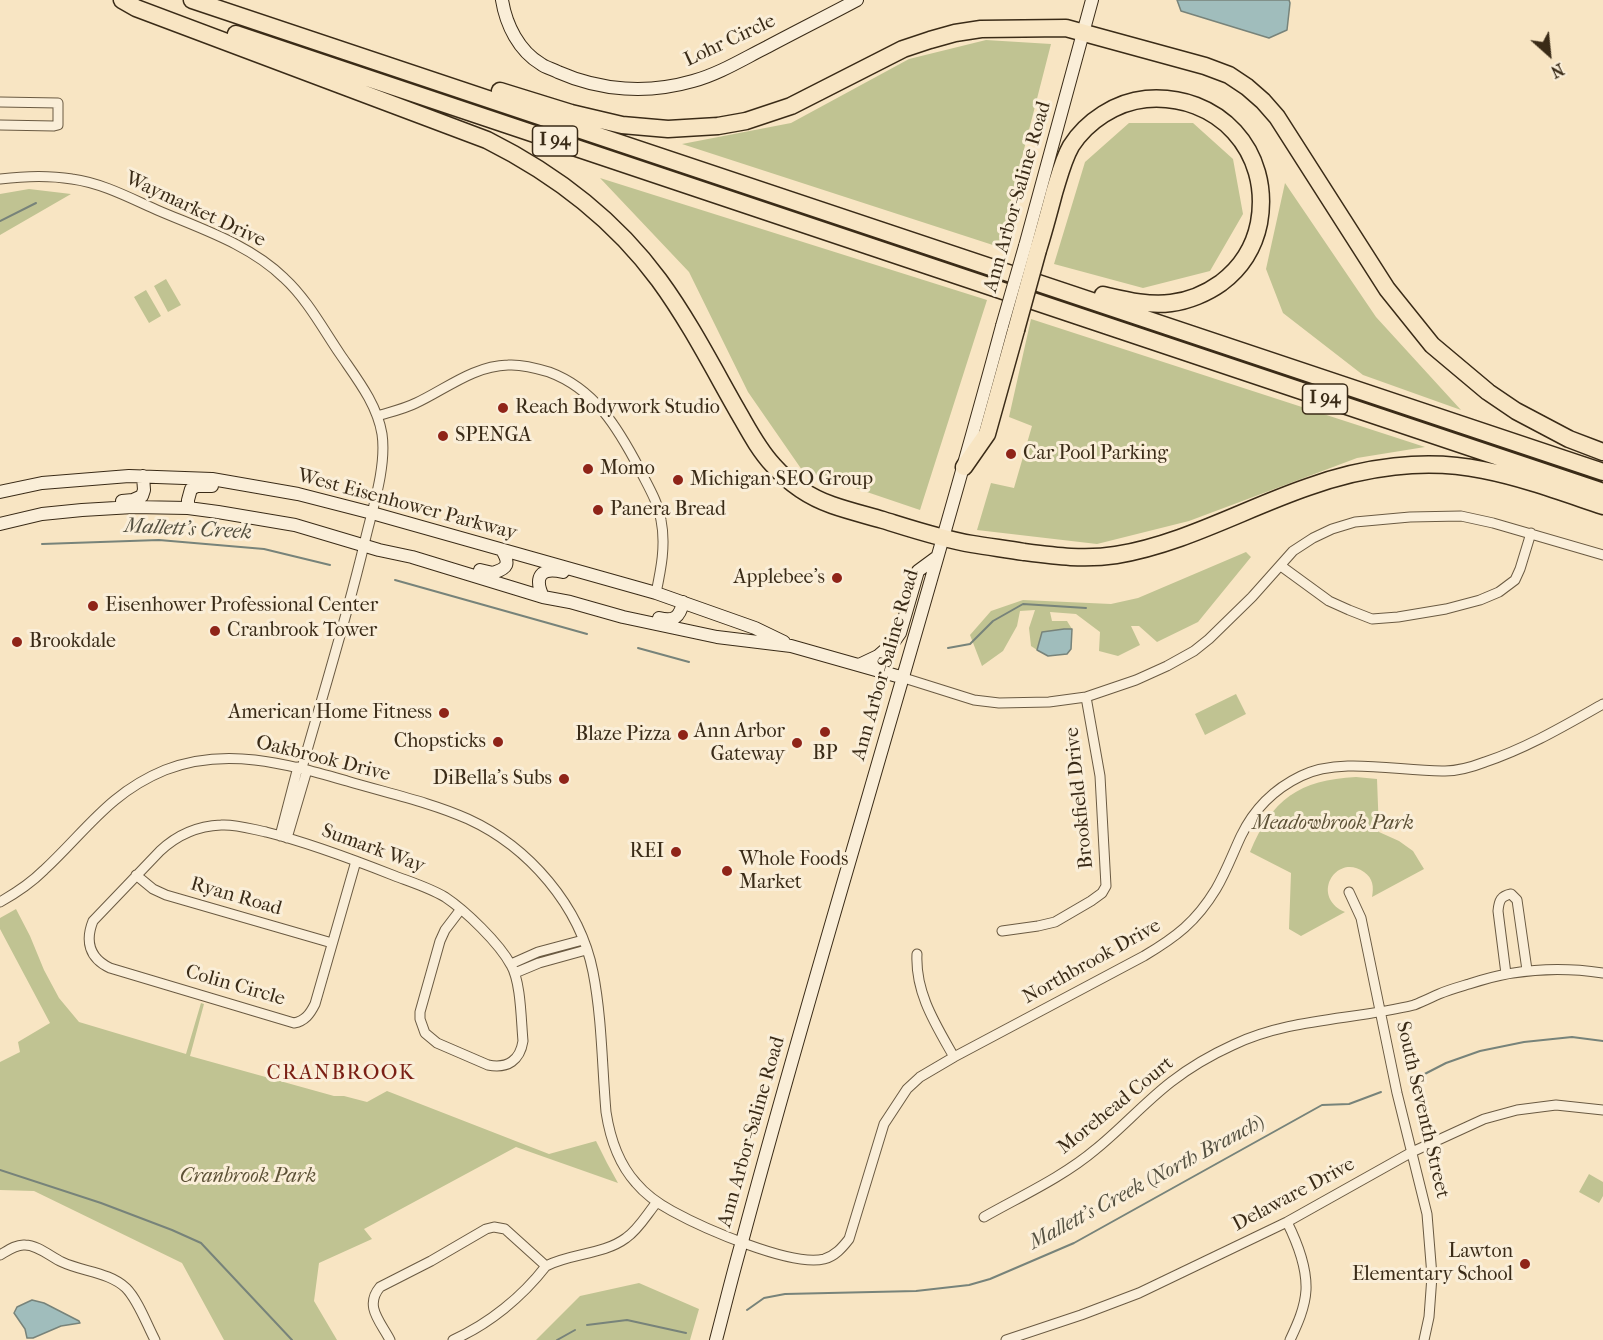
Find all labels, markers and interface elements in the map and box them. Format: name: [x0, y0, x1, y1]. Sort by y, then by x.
street label: Lohr Circle: [681, 9, 779, 73]
north arrow: [1519, 24, 1579, 84]
text: N: [1548, 59, 1567, 82]
street label: Ann Arbor-Saline Road: [979, 99, 1057, 295]
road number: I 94: [532, 126, 578, 156]
street label: Waymarket Drive: [121, 167, 269, 253]
road number: I 94: [1302, 384, 1348, 414]
place label: Reach Bodywork Studio: [515, 396, 720, 420]
marker: Reach Bodywork Studio: [496, 401, 510, 415]
place label: SPENGA: [455, 424, 532, 448]
marker: SPENGA: [436, 429, 450, 443]
place label: Car Pool Parking: [1023, 442, 1168, 466]
marker: Car Pool Parking: [1004, 447, 1018, 461]
place label: Momo: [600, 457, 655, 481]
marker: Momo: [581, 462, 595, 476]
street label: West Eisenhower Parkway: [295, 464, 519, 546]
place label: Michigan SEO Group: [690, 468, 873, 492]
marker: Michigan SEO Group: [671, 473, 685, 487]
place label: Panera Bread: [610, 498, 726, 522]
marker: Panera Bread: [591, 503, 605, 517]
water label: Mallett's Creek: [124, 514, 252, 546]
place label: Applebee's: [733, 566, 825, 590]
street label: Ann Arbor-Saline Road: [847, 567, 925, 763]
marker: Applebee's: [830, 571, 844, 585]
place label: Eisenhower Professional Center: [105, 594, 378, 618]
marker: Eisenhower Professional Center: [86, 599, 100, 613]
place label: Cranbrook Tower: [227, 619, 377, 643]
marker: Cranbrook Tower: [208, 624, 222, 638]
place label: Brookdale: [29, 630, 116, 654]
marker: Brookdale: [10, 635, 24, 649]
place label: American Home Fitness: [228, 701, 432, 725]
marker: American Home Fitness: [437, 706, 451, 720]
place label: Ann Arbor Gateway: [694, 720, 785, 767]
place label: Blaze Pizza: [575, 723, 671, 747]
marker: BP: [818, 725, 832, 739]
street label: Brookfield Drive: [1061, 726, 1099, 870]
marker: Blaze Pizza: [676, 728, 690, 742]
place label: Chopsticks: [394, 730, 486, 754]
street label: Oakbrook Drive: [253, 731, 393, 787]
marker: Chopsticks: [491, 735, 505, 749]
marker: Ann Arbor Gateway: [790, 736, 804, 750]
place label: BP: [813, 742, 837, 766]
place label: DiBella's Subs: [433, 767, 552, 791]
marker: DiBella's Subs: [557, 772, 571, 786]
park label: Meadowbrook Park: [1252, 812, 1414, 836]
street label: Sumark Way: [318, 819, 428, 879]
place label: REI: [629, 840, 664, 864]
marker: REI: [669, 845, 683, 859]
place label: Whole Foods Market: [739, 848, 849, 895]
marker: Whole Foods Market: [720, 864, 734, 878]
street label: Ryan Road: [188, 873, 284, 921]
street label: Northbrook Drive: [1019, 914, 1165, 1010]
street label: Colin Circle: [182, 960, 288, 1012]
street label: South Seventh Street: [1390, 1019, 1454, 1201]
street label: Ann Arbor-Saline Road: [713, 1034, 791, 1230]
street label: Morehead Court: [1053, 1052, 1179, 1160]
district label: CRANBROOK: [267, 1061, 415, 1087]
water label: Mallett's Creek (North Branch): [1025, 1110, 1269, 1256]
street label: Delaware Drive: [1229, 1153, 1359, 1237]
park label: Cranbrook Park: [180, 1165, 316, 1189]
place label: Lawton Elementary School: [1352, 1240, 1513, 1287]
marker: Lawton Elementary School: [1518, 1257, 1532, 1271]

